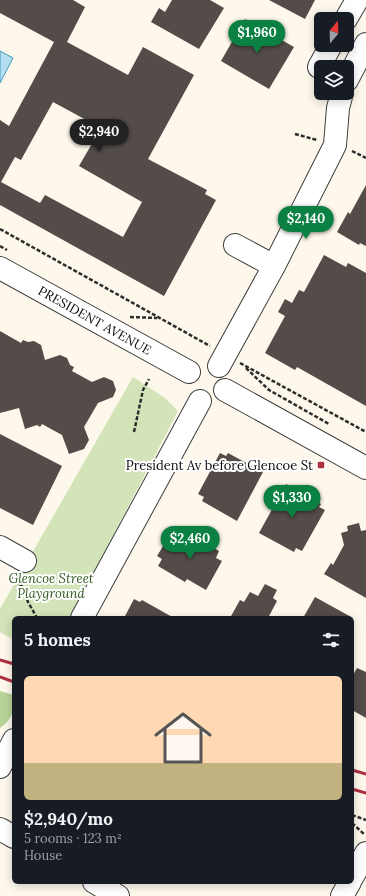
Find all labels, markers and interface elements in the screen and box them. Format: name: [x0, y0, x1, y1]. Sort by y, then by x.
north arrow: [314, 12, 354, 52]
map controls: [314, 12, 354, 100]
pin: $1,960: [224, 20, 290, 54]
text: $1,960: [237, 24, 277, 41]
button: layers: [314, 60, 354, 100]
pin: $2,940: [66, 119, 132, 153]
text: $2,940: [79, 123, 119, 140]
pin: $2,140: [273, 206, 339, 240]
text: $2,140: [287, 210, 325, 227]
street label: PRESIDENT AVENUE: [35, 282, 154, 359]
place label: President Av before Glencoe St: [126, 457, 313, 474]
marker: President Av before Glencoe St: [316, 460, 326, 470]
pin: $1,330: [259, 485, 325, 519]
text: $1,330: [272, 489, 312, 506]
pin: $2,460: [157, 526, 223, 560]
text: $2,460: [170, 530, 210, 547]
park label: Glencoe Street Playground: [8, 570, 94, 602]
text: 5 homes: [24, 629, 91, 651]
icon: filters: [320, 629, 342, 651]
icon: home: [147, 702, 219, 774]
text: $2,940/mo: [24, 808, 113, 830]
text: 5 rooms · 123 m²: [24, 830, 122, 847]
text: House: [24, 847, 62, 864]

